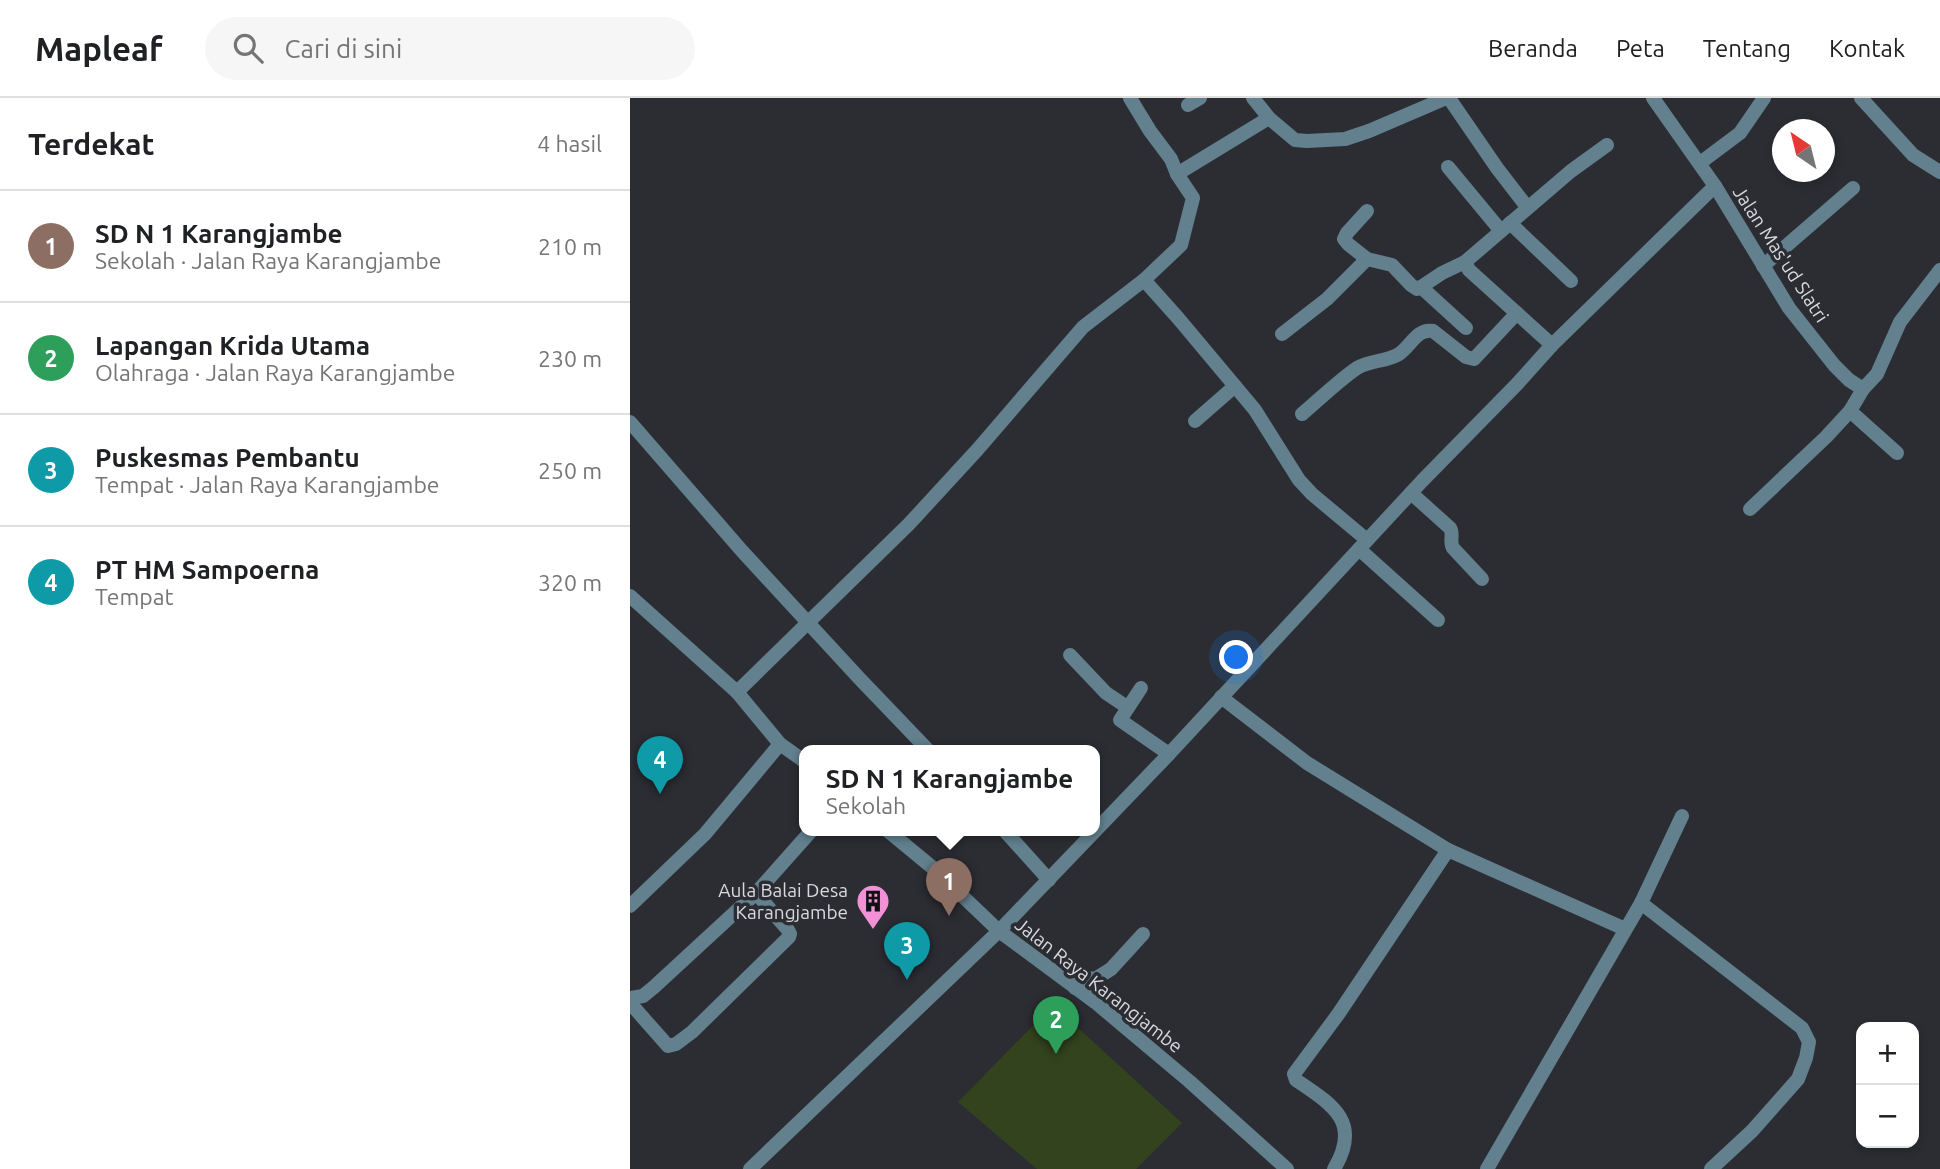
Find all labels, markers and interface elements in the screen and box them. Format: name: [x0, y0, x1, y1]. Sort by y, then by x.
search box: [205, 17, 695, 80]
icon: search: [229, 29, 267, 67]
text: Mapleaf: [35, 30, 163, 67]
text: Cari di sini: [285, 34, 402, 63]
text: Beranda: [1488, 35, 1578, 62]
text: Peta: [1616, 35, 1665, 62]
text: Tentang: [1703, 35, 1791, 62]
text: Kontak: [1829, 35, 1905, 62]
north arrow: [1772, 119, 1835, 182]
text: Terdekat: [28, 127, 154, 161]
text: 4 hasil: [537, 131, 602, 156]
street label: Jalan Mas'ud Slatri: [1729, 182, 1833, 326]
text: SD N 1 Karangjambe: [95, 219, 342, 248]
text: 1: [45, 234, 57, 259]
text: 210 m: [538, 234, 602, 259]
text: Sekolah · Jalan Raya Karangjambe: [95, 248, 441, 273]
text: Lapangan Krida Utama: [95, 331, 370, 360]
text: 2: [45, 346, 57, 371]
text: 230 m: [538, 346, 602, 371]
text: Olahraga · Jalan Raya Karangjambe: [95, 360, 455, 385]
text: Puskesmas Pembantu: [95, 443, 360, 472]
text: 3: [45, 458, 57, 483]
text: 250 m: [538, 458, 602, 483]
text: Tempat · Jalan Raya Karangjambe: [95, 472, 440, 497]
text: PT HM Sampoerna: [95, 555, 319, 584]
text: 4: [45, 570, 57, 595]
text: 320 m: [538, 570, 602, 595]
text: Tempat: [95, 584, 174, 609]
your location: [1219, 640, 1253, 674]
pin: 4: [637, 736, 683, 794]
popup: [799, 745, 1100, 836]
text: SD N 1 Karangjambe: [826, 764, 1073, 793]
text: Sekolah: [826, 793, 906, 818]
pin: 1: [926, 858, 972, 916]
place label: Aula Balai Desa Karangjambe: [718, 879, 848, 923]
building icon: Aula Balai Desa Karangjambe: [854, 882, 892, 931]
street label: Jalan Raya Karangjambe: [1011, 913, 1187, 1057]
pin: 3: [884, 922, 930, 980]
pin: 2: [1033, 996, 1079, 1054]
map controls: [1856, 1022, 1919, 1148]
button: +: [1856, 1022, 1919, 1085]
button: −: [1856, 1085, 1919, 1148]

